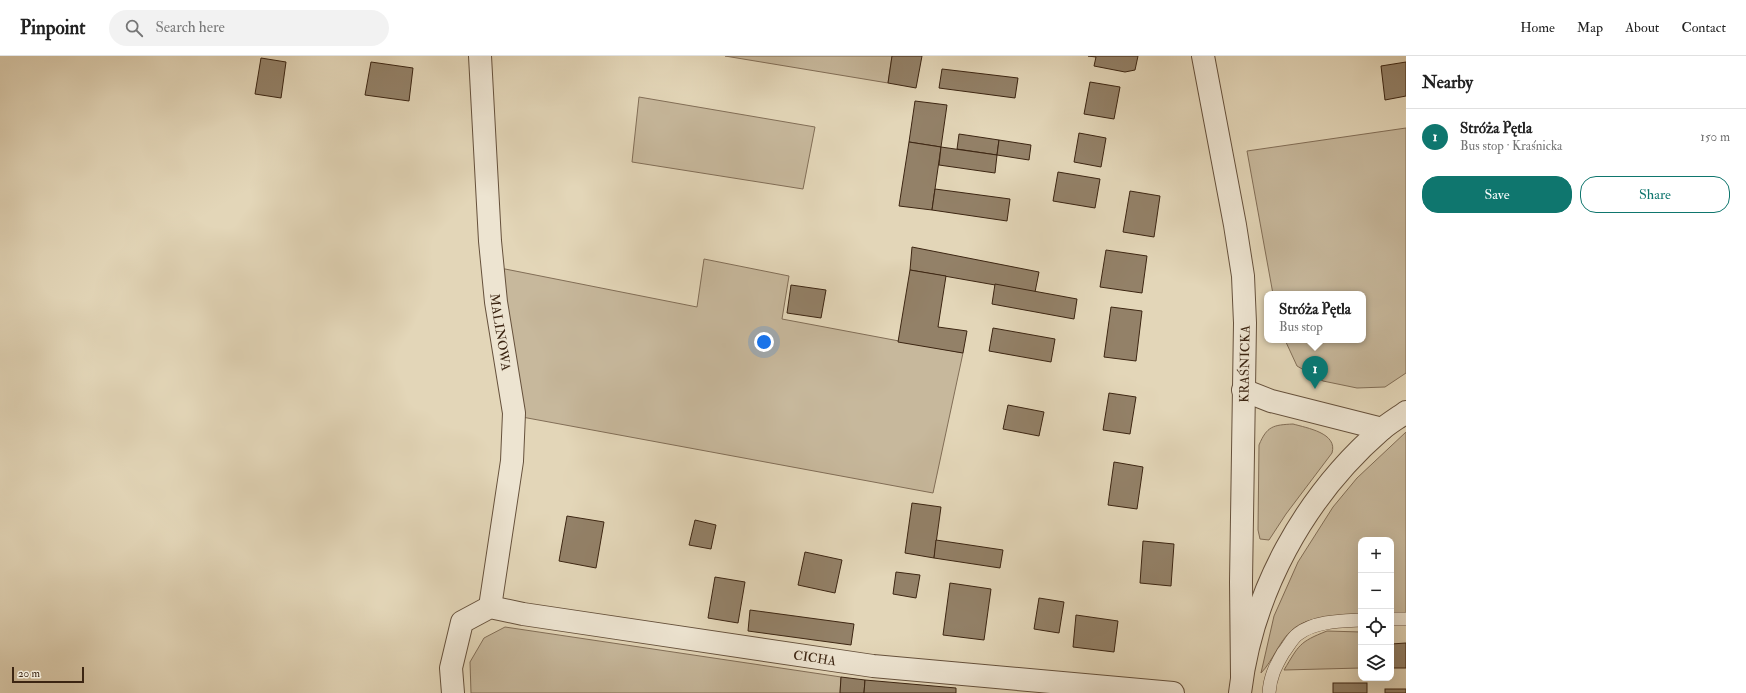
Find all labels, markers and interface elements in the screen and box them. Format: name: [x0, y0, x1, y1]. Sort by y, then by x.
search box: [109, 10, 389, 46]
text: Pinpoint: [20, 16, 85, 40]
icon: search: [123, 17, 145, 39]
text: Search here: [155, 18, 225, 37]
text: Home: [1520, 19, 1555, 36]
text: Map: [1577, 19, 1603, 36]
text: About: [1625, 19, 1659, 36]
text: Contact: [1681, 19, 1726, 36]
text: Nearby: [1422, 72, 1473, 93]
text: Stróża Pętla: [1460, 119, 1532, 138]
text: 1: [1433, 129, 1437, 145]
text: 150 m: [1700, 129, 1730, 145]
text: Bus stop · Kraśnicka: [1460, 138, 1562, 154]
button: Save: [1422, 176, 1572, 213]
button: Share: [1580, 176, 1730, 213]
popup: [1264, 291, 1366, 343]
street label: MALINOWA: [486, 293, 514, 373]
text: Stróża Pętla: [1279, 300, 1351, 319]
text: Bus stop: [1279, 319, 1323, 335]
street label: KRAŚNICKA: [1235, 324, 1254, 403]
your location: [754, 332, 774, 352]
pin: 1: [1302, 356, 1328, 389]
map controls: [1358, 537, 1394, 681]
button: +: [1358, 537, 1394, 573]
button: −: [1358, 573, 1394, 609]
button: locate: [1358, 609, 1394, 645]
button: layers: [1358, 645, 1394, 681]
street label: CICHA: [792, 647, 838, 670]
scale bar: [12, 665, 84, 684]
text: 20 m: [18, 667, 40, 680]

